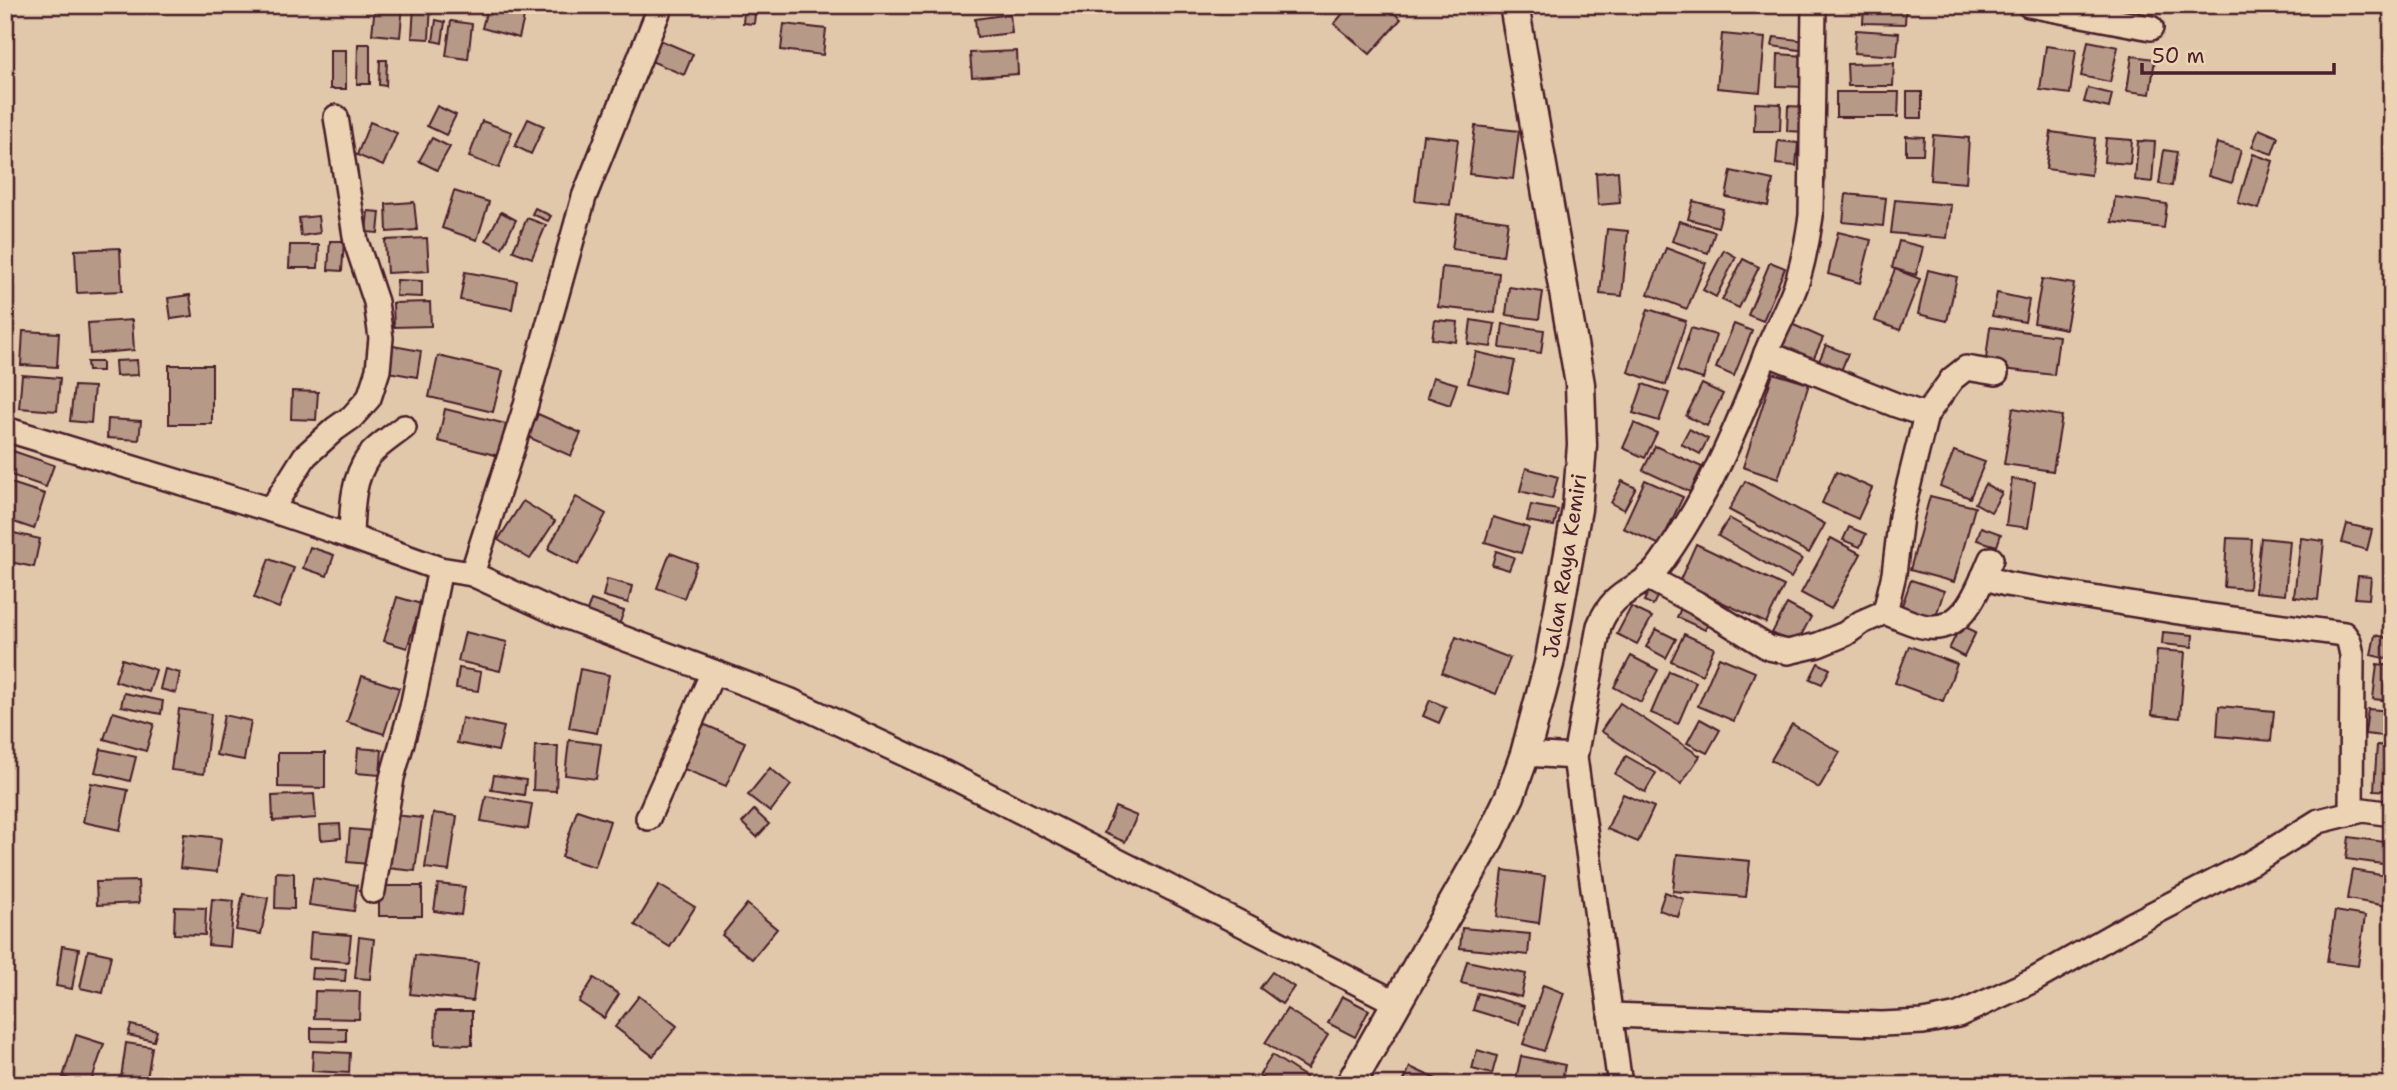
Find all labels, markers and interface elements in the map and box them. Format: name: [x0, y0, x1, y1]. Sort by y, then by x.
scale bar: [2142, 32, 2334, 76]
text: 50 m: [2152, 42, 2205, 70]
street label: Jalan Raya Kemiri: [1537, 472, 1593, 660]

